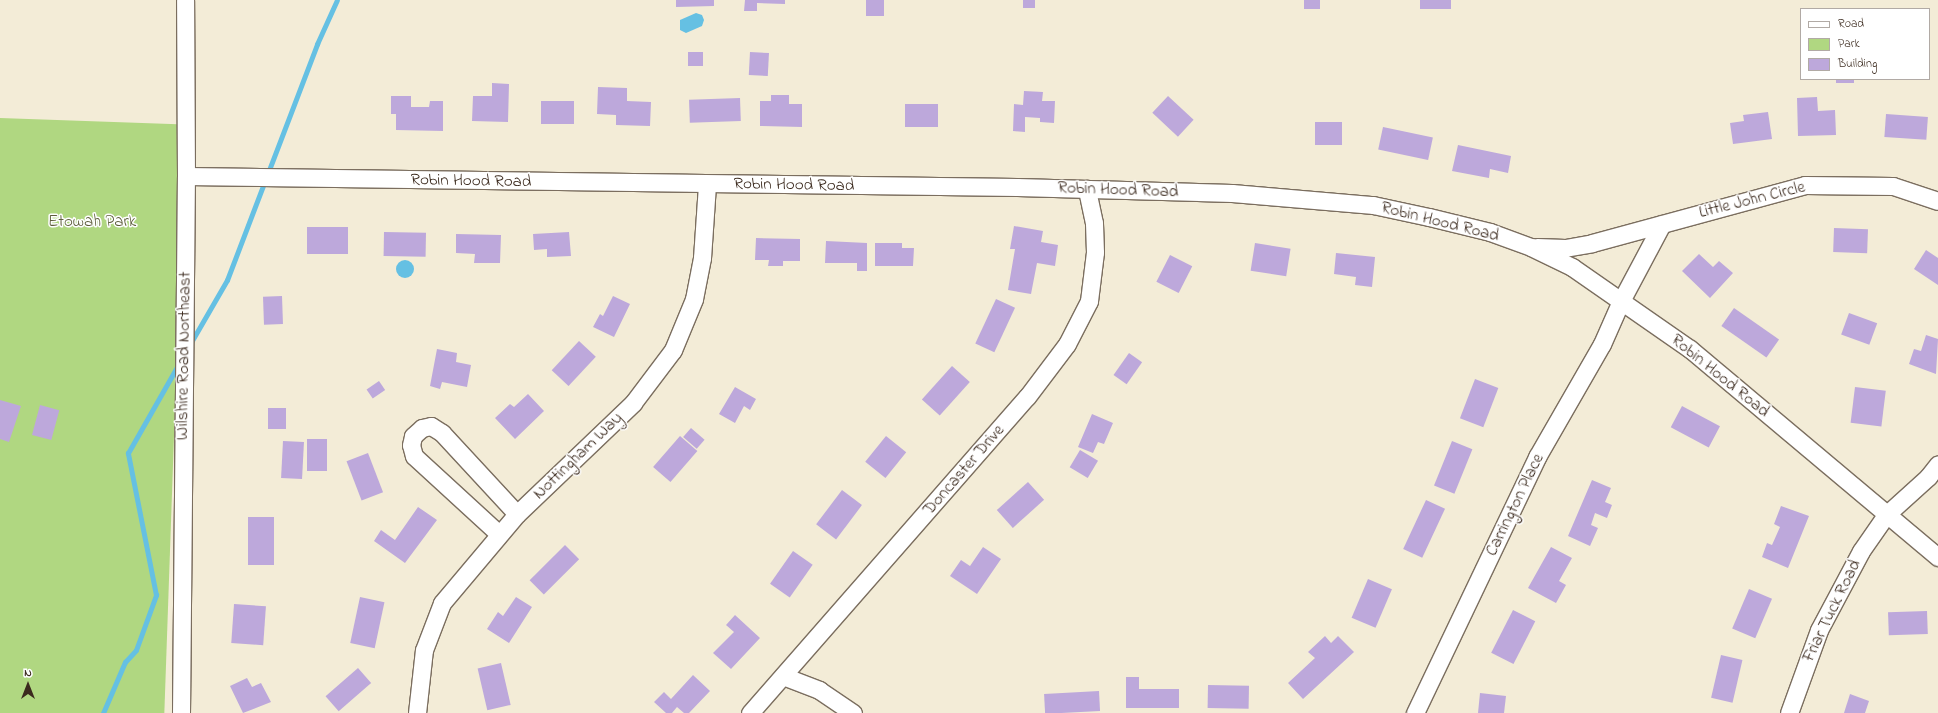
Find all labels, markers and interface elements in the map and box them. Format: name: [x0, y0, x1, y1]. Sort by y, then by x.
legend: [1800, 8, 1930, 80]
text: Road: [1838, 15, 1864, 33]
text: Park: [1838, 35, 1860, 53]
text: Building: [1838, 55, 1877, 73]
street label: Robin Hood Road: [410, 170, 532, 192]
street label: Robin Hood Road: [733, 174, 855, 196]
street label: Little John Circle: [1697, 177, 1807, 223]
street label: Robin Hood Road: [1057, 178, 1179, 202]
street label: Robin Hood Road: [1379, 197, 1501, 247]
park label: Etowah Park: [48, 212, 136, 232]
street label: Wilshire Road Northeast: [172, 272, 196, 440]
street label: Robin Hood Road: [1667, 330, 1773, 422]
street label: Nottingham Way: [529, 408, 627, 504]
street label: Doncaster Drive: [919, 421, 1009, 519]
street label: Carrington Place: [1481, 450, 1549, 560]
street label: Friar Tuck Road: [1798, 557, 1866, 665]
north arrow: [8, 665, 48, 705]
text: N: [24, 665, 32, 681]

